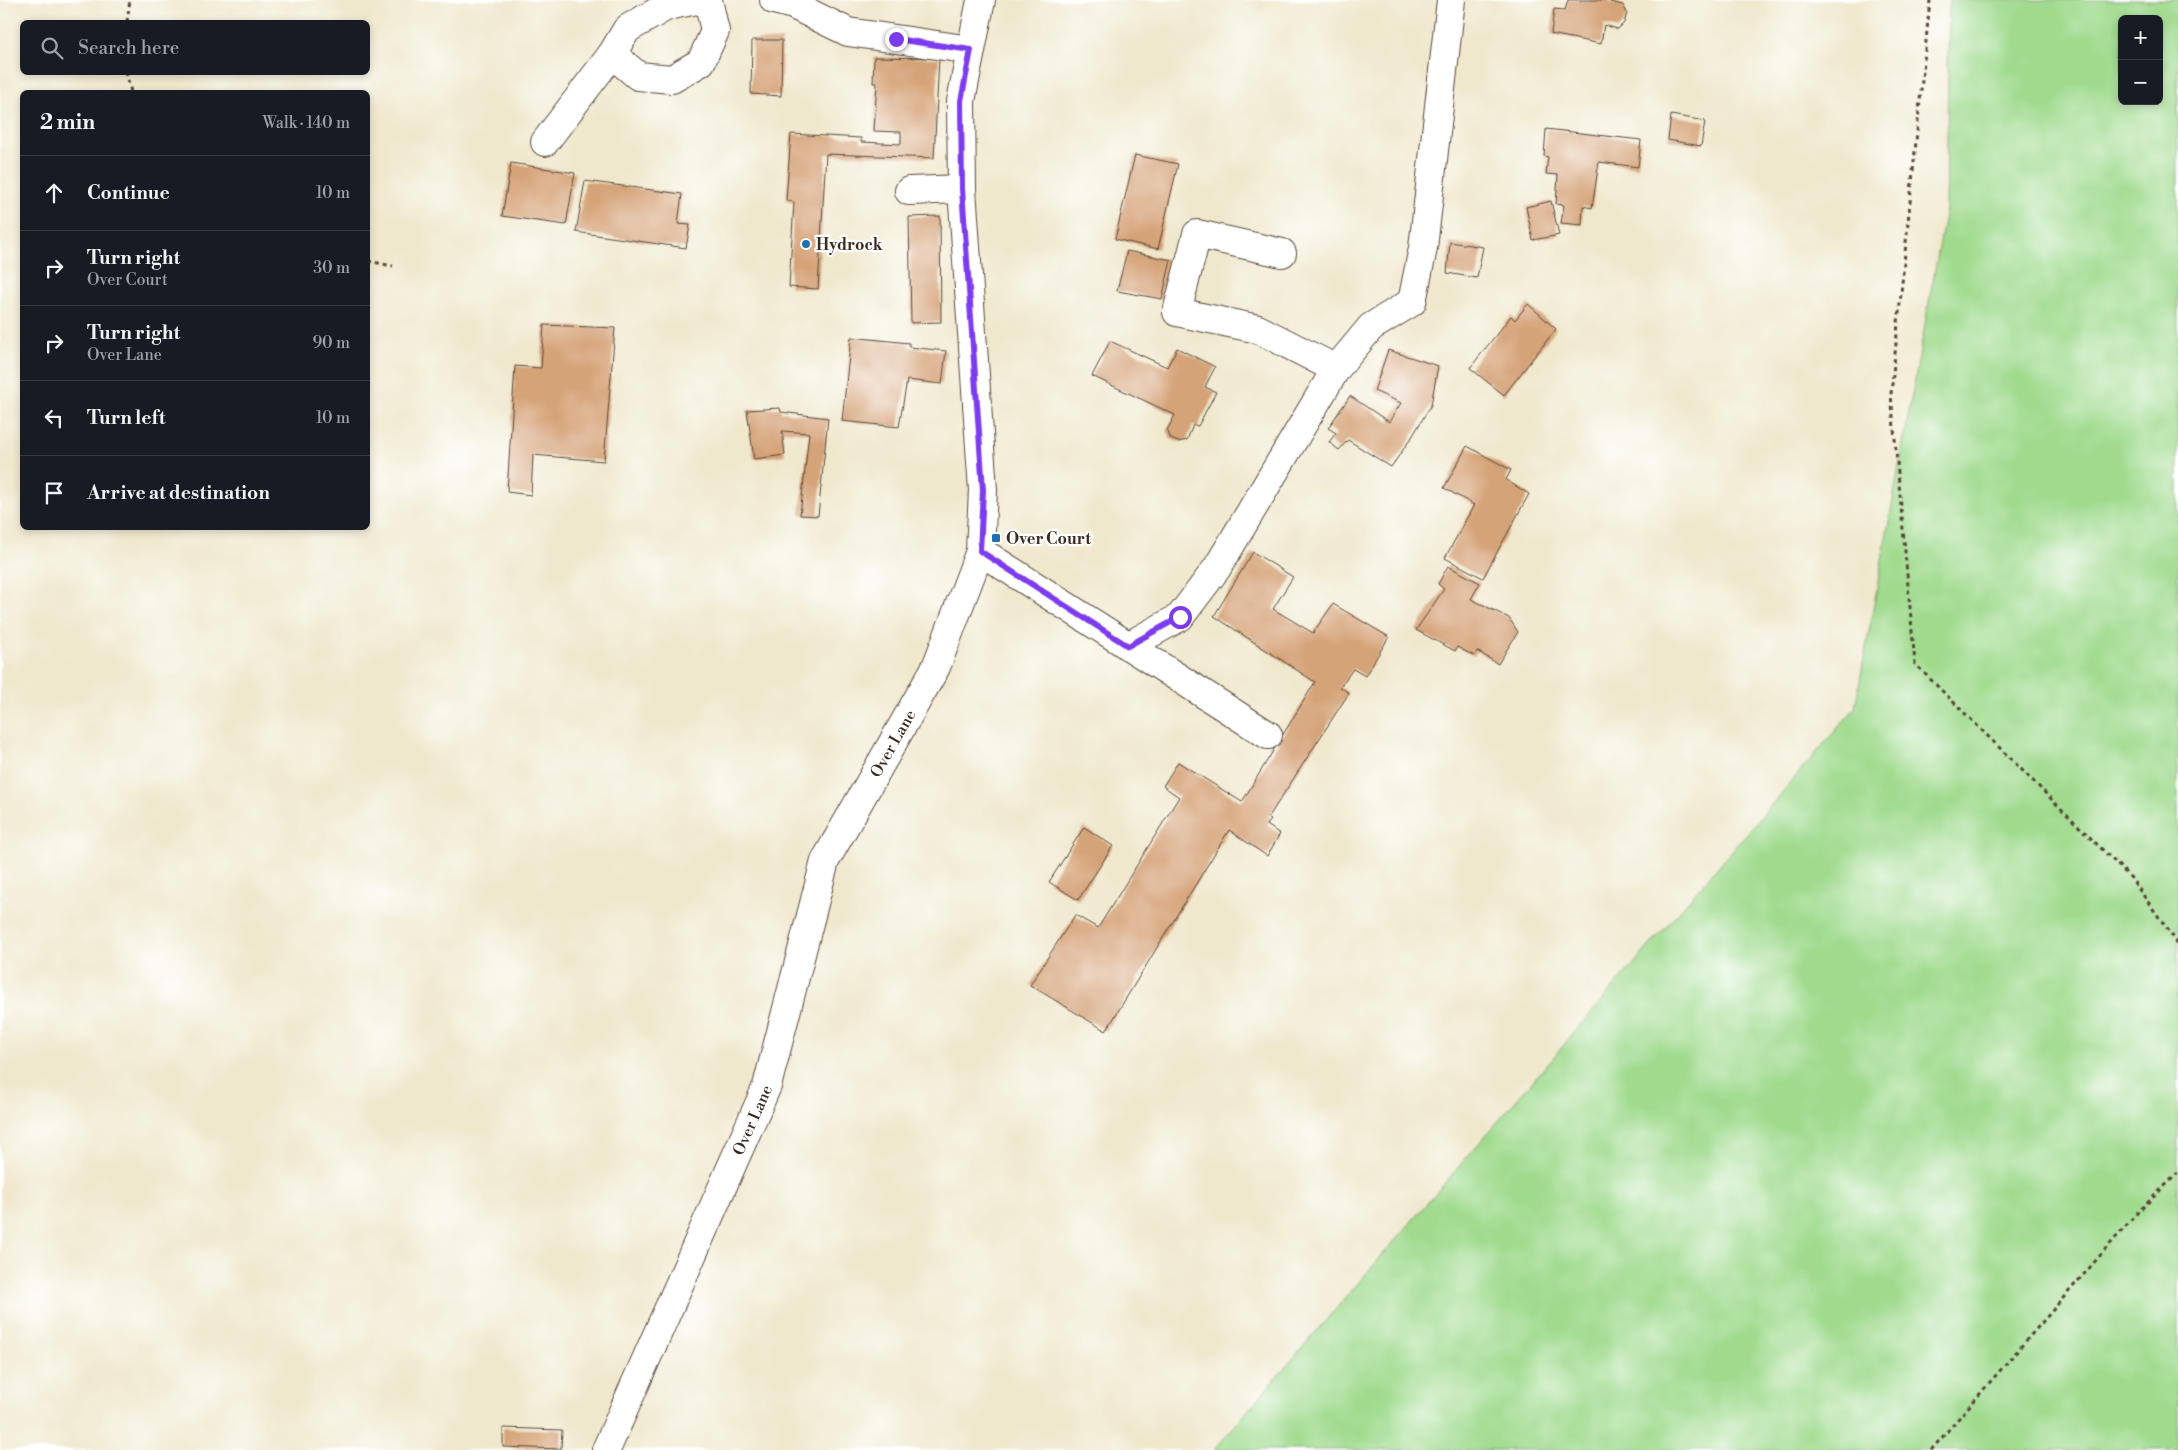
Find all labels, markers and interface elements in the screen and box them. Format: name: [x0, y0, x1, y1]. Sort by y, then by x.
map controls: [2118, 15, 2163, 105]
button: +: [2118, 15, 2163, 60]
search box: [20, 20, 370, 75]
route end: [885, 28, 908, 51]
icon: search: [38, 34, 66, 62]
text: Search here: [78, 36, 179, 60]
button: −: [2118, 60, 2163, 105]
text: 2 min: [40, 110, 95, 136]
text: Walk · 140 m: [262, 113, 350, 133]
icon: ahead: [40, 179, 68, 207]
text: Continue: [87, 181, 170, 205]
text: 10 m: [316, 183, 350, 203]
place label: Hydrock: [816, 235, 884, 255]
marker: Hydrock: [800, 238, 812, 250]
text: Turn right: [87, 246, 180, 270]
icon: right: [40, 254, 68, 282]
text: 30 m: [313, 258, 350, 278]
text: Over Court: [87, 270, 168, 290]
text: Turn right: [87, 321, 180, 345]
icon: right: [40, 329, 68, 357]
text: 90 m: [312, 333, 350, 353]
text: Over Lane: [87, 345, 162, 365]
icon: left: [40, 404, 68, 432]
text: Turn left: [87, 406, 166, 430]
text: 10 m: [316, 408, 350, 428]
icon: arrive: [40, 479, 68, 507]
text: Arrive at destination: [87, 481, 270, 505]
place label: Over Court: [1006, 529, 1091, 549]
marker: Over Court: [990, 532, 1002, 544]
route start: [1169, 606, 1192, 629]
street label: Over Lane: [866, 706, 920, 781]
street label: Over Lane: [729, 1082, 777, 1159]

